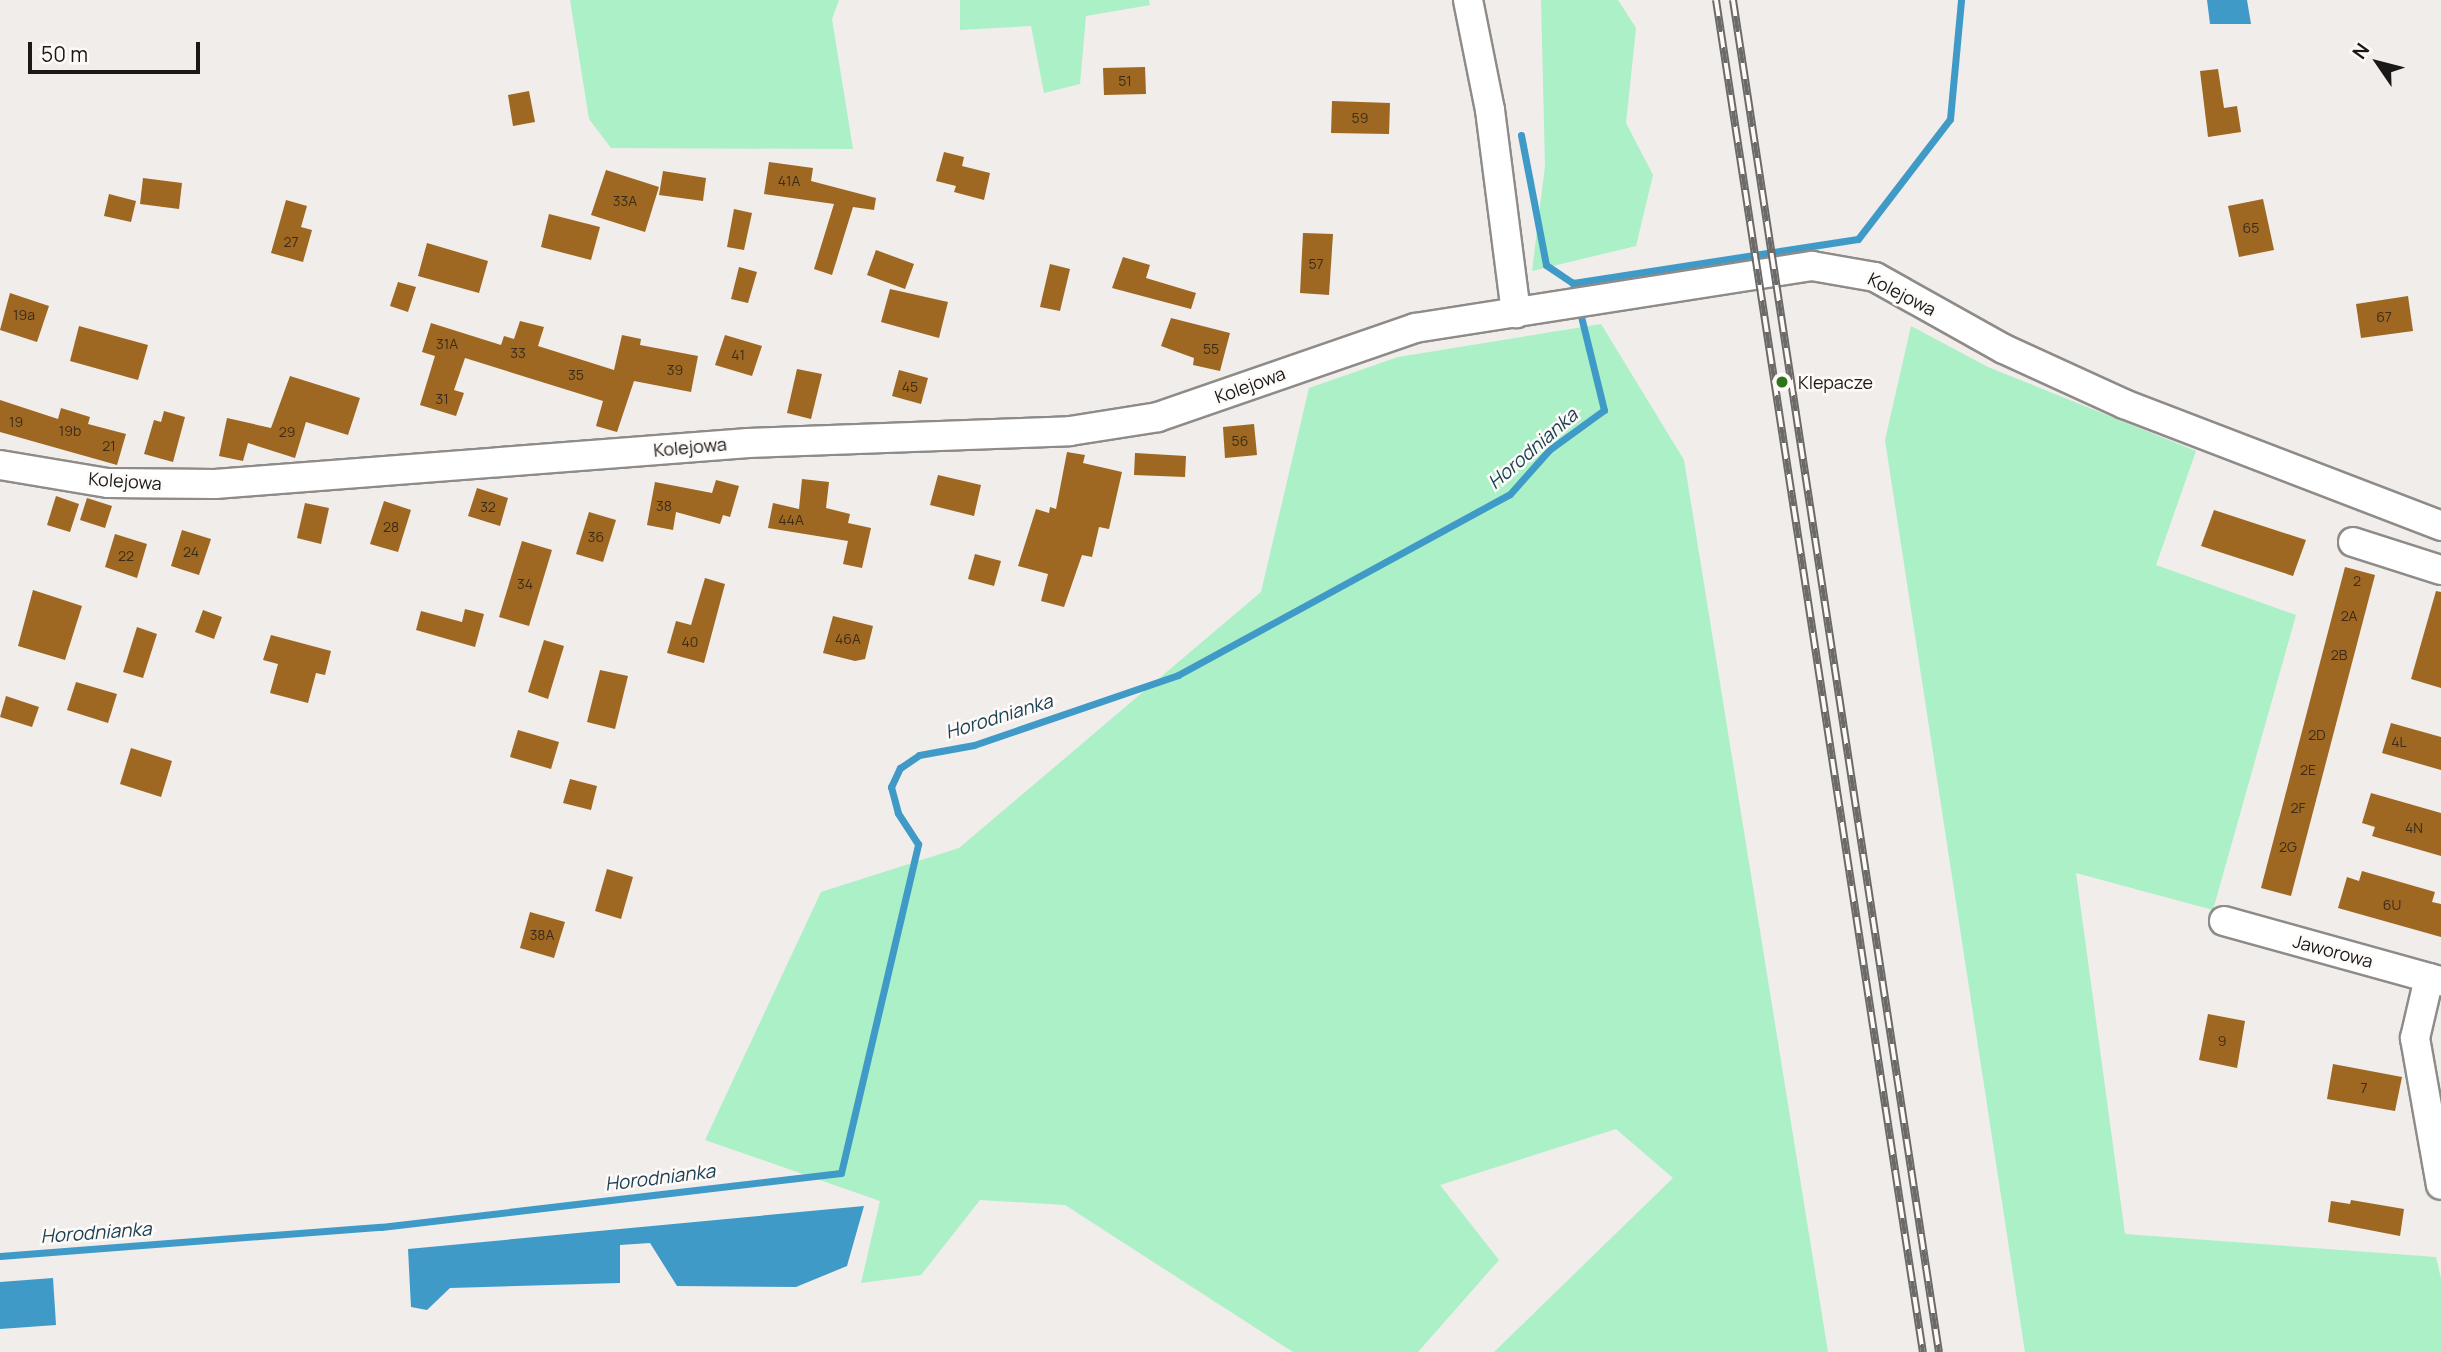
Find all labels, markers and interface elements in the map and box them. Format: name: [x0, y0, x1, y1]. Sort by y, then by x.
scale bar: [32, 28, 203, 72]
north arrow: [2343, 28, 2413, 98]
text: N: [2346, 38, 2375, 64]
text: 50 m: [41, 40, 88, 68]
house number: 51: [1118, 73, 1132, 89]
house number: 59: [1352, 110, 1368, 126]
house number: 41A: [778, 173, 800, 189]
house number: 33A: [613, 193, 637, 209]
house number: 65: [2243, 220, 2259, 236]
house number: 27: [283, 234, 299, 250]
house number: 57: [1308, 256, 1324, 272]
street label: Kolejowa: [1864, 268, 1940, 320]
house number: 19a: [13, 307, 35, 323]
house number: 67: [2376, 309, 2392, 325]
house number: 31A: [436, 336, 458, 352]
house number: 55: [1203, 341, 1219, 357]
house number: 33: [510, 345, 526, 361]
house number: 41: [731, 347, 745, 363]
house number: 39: [667, 362, 683, 378]
street label: Kolejowa: [1212, 362, 1288, 408]
house number: 35: [568, 367, 584, 383]
place label: Klepacze: [1798, 371, 1873, 393]
marker: Klepacze: [1772, 372, 1792, 392]
house number: 45: [902, 379, 918, 395]
house number: 31: [435, 391, 449, 407]
water label: Horodnianka: [1484, 404, 1582, 494]
house number: 19: [9, 414, 23, 430]
house number: 19b: [59, 423, 81, 439]
house number: 29: [279, 424, 295, 440]
street label: Kolejowa: [652, 433, 728, 461]
house number: 56: [1232, 433, 1248, 449]
house number: 21: [102, 438, 116, 454]
street label: Kolejowa: [88, 468, 162, 494]
house number: 38: [656, 498, 672, 514]
house number: 32: [480, 499, 496, 515]
house number: 44A: [778, 512, 804, 528]
house number: 28: [383, 519, 399, 535]
house number: 36: [588, 529, 604, 545]
house number: 24: [183, 544, 199, 560]
house number: 22: [118, 548, 134, 564]
house number: 2: [2353, 573, 2361, 589]
house number: 34: [517, 576, 533, 592]
house number: 2A: [2341, 608, 2357, 624]
house number: 46A: [835, 631, 861, 647]
house number: 40: [682, 634, 698, 650]
house number: 2B: [2331, 647, 2347, 663]
water label: Horodnianka: [943, 690, 1055, 744]
house number: 2D: [2308, 727, 2326, 743]
house number: 4L: [2391, 734, 2407, 750]
house number: 2E: [2300, 762, 2316, 778]
house number: 2F: [2290, 800, 2306, 816]
house number: 4N: [2405, 820, 2423, 836]
house number: 2G: [2279, 839, 2297, 855]
house number: 6U: [2383, 897, 2401, 913]
house number: 38A: [530, 927, 554, 943]
street label: Jaworowa: [2291, 930, 2375, 972]
house number: 9: [2218, 1033, 2226, 1049]
house number: 7: [2360, 1080, 2368, 1096]
water label: Horodnianka: [604, 1160, 716, 1196]
water label: Horodnianka: [40, 1218, 152, 1248]

